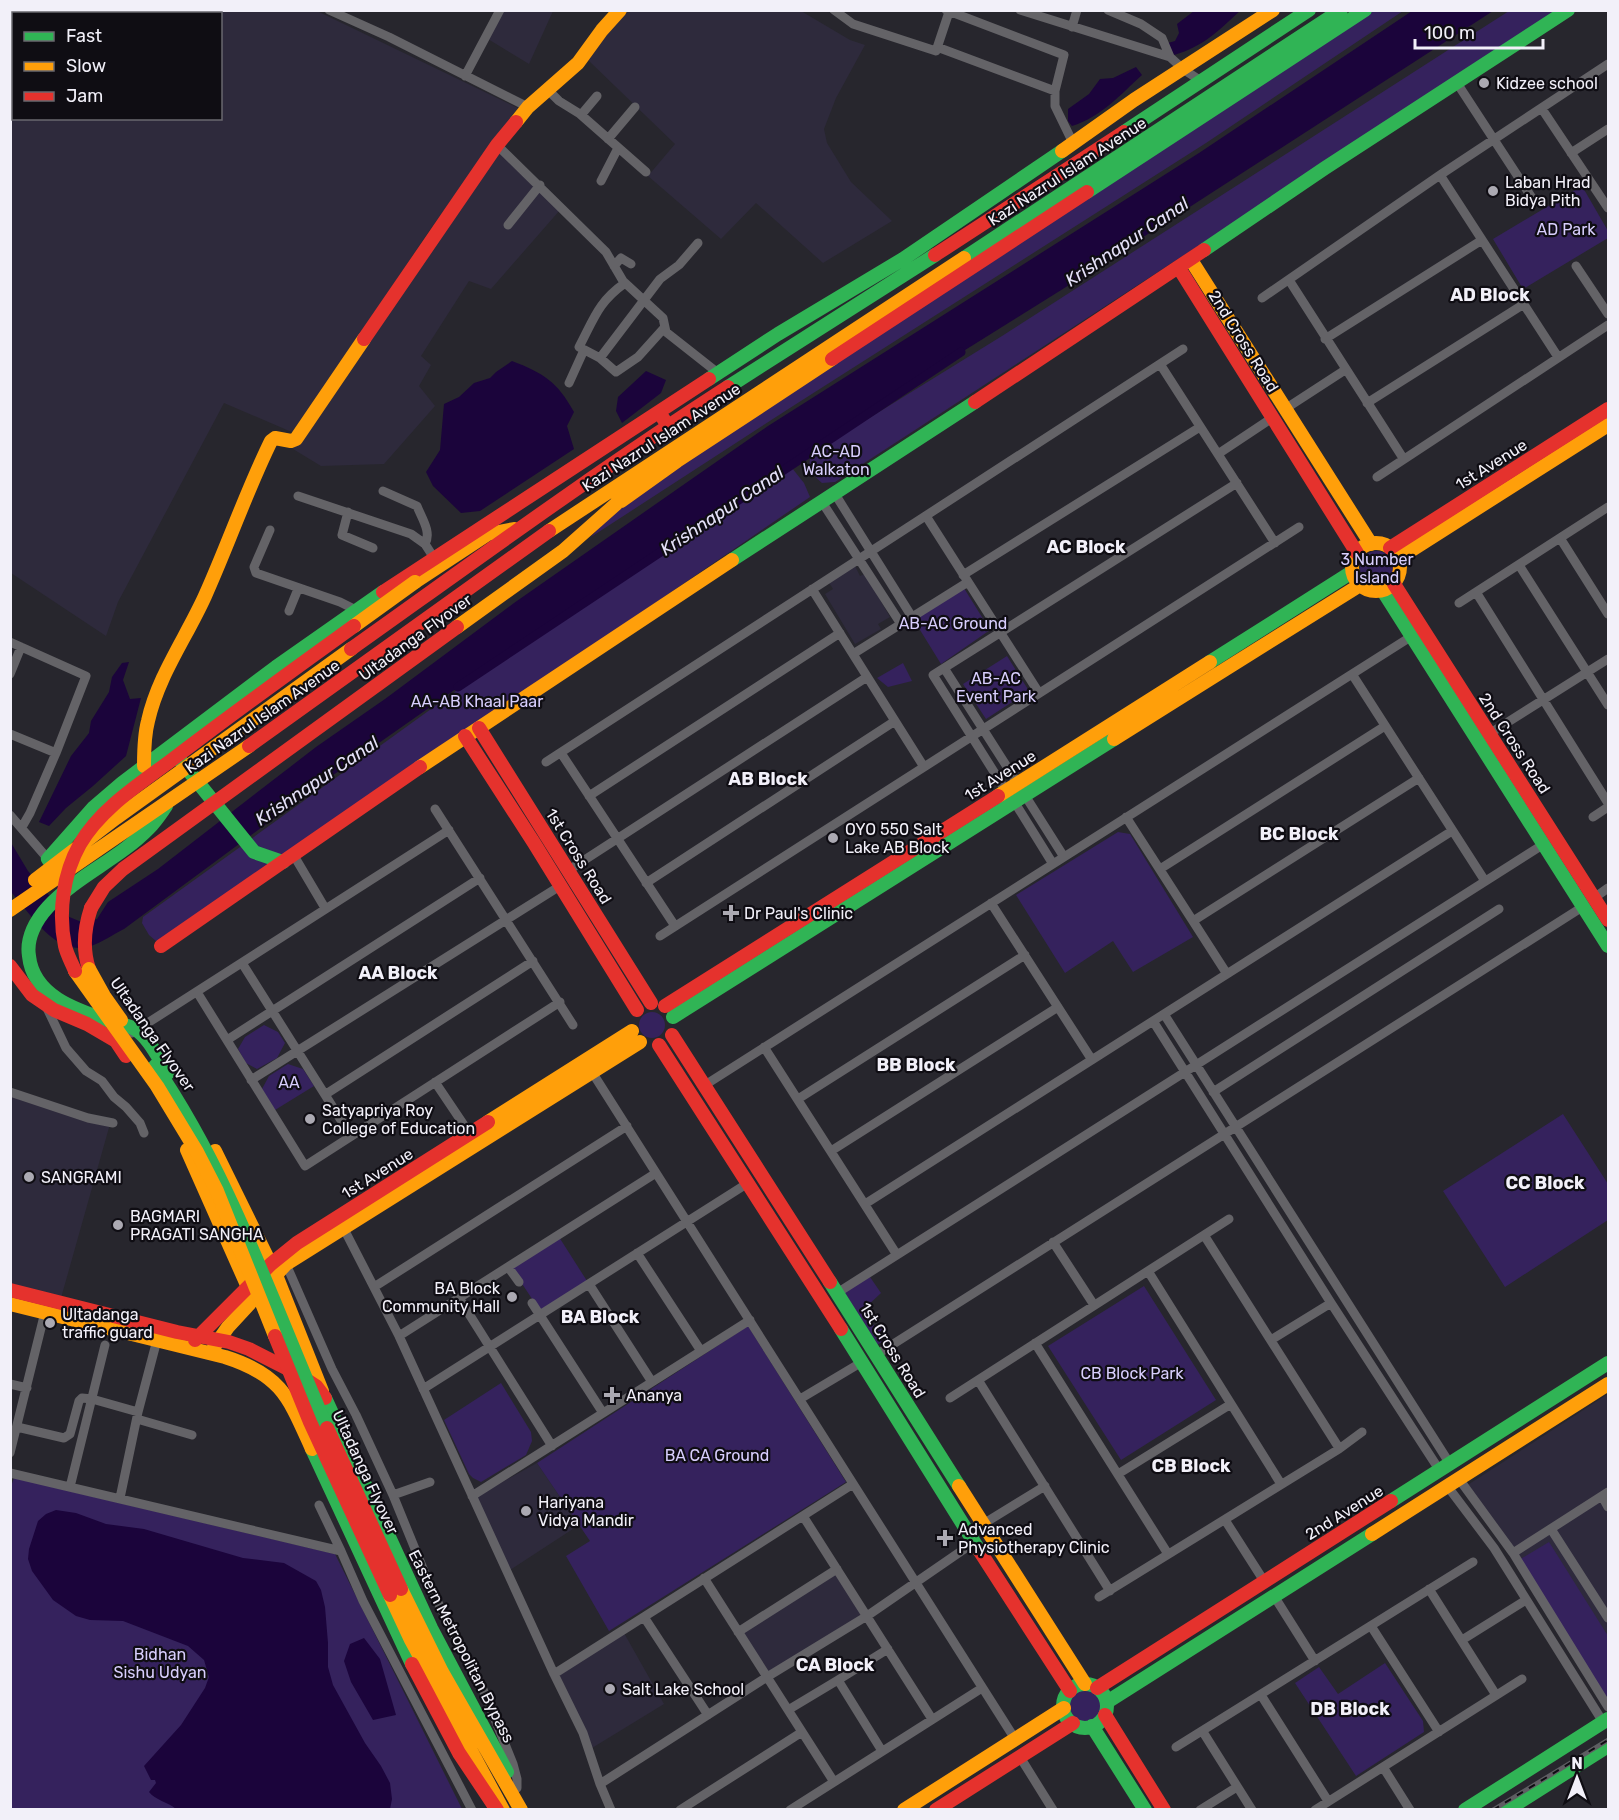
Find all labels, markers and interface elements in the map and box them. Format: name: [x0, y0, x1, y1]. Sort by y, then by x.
legend: [12, 12, 222, 120]
scale bar: [1415, 12, 1542, 50]
text: 100 m: [1424, 22, 1475, 44]
text: Fast: [66, 25, 102, 47]
text: Slow: [66, 55, 106, 77]
place label: Kidzee school: [1496, 74, 1598, 93]
marker: Kidzee school: [1477, 76, 1491, 90]
text: Jam: [66, 85, 103, 107]
street label: Kazi Nazrul Islam Avenue: [985, 113, 1150, 230]
place label: Laban Hrad Bidya Pith: [1505, 173, 1591, 210]
marker: Laban Hrad Bidya Pith: [1486, 184, 1500, 198]
water label: Krishnapur Canal: [1061, 192, 1193, 291]
park label: AD Park: [1537, 220, 1596, 239]
district label: AD Block: [1450, 284, 1530, 306]
street label: 2nd Cross Road: [1205, 287, 1282, 396]
street label: Kazi Nazrul Islam Avenue: [579, 379, 744, 496]
street label: 1st Avenue: [1452, 435, 1531, 494]
park label: AC-AD Walkaton: [802, 442, 870, 479]
water label: Krishnapur Canal: [656, 461, 788, 560]
district label: AC Block: [1046, 536, 1126, 558]
park label: 3 Number Island: [1340, 550, 1414, 587]
street label: Ultadanga Flyover: [355, 590, 475, 685]
park label: AB-AC Ground: [899, 614, 1007, 633]
street label: Kazi Nazrul Islam Avenue: [181, 656, 343, 777]
park label: AB-AC Event Park: [956, 669, 1037, 706]
street label: 2nd Cross Road: [1475, 689, 1554, 797]
park label: AA-AB Khaal Paar: [411, 692, 543, 711]
water label: Krishnapur Canal: [251, 731, 383, 830]
street label: 1st Avenue: [961, 746, 1040, 805]
district label: AB Block: [728, 768, 808, 790]
street label: 1st Cross Road: [542, 805, 616, 908]
place label: OYO 550 Salt Lake AB Block: [845, 820, 950, 857]
district label: BC Block: [1259, 823, 1339, 845]
marker: OYO 550 Salt Lake AB Block: [826, 831, 840, 845]
marker: Dr Paul's Clinic: [722, 904, 740, 922]
place label: Dr Paul's Clinic: [744, 904, 853, 923]
district label: AA Block: [358, 962, 438, 984]
street label: Ultadanga Flyover: [106, 974, 199, 1095]
district label: BB Block: [876, 1054, 956, 1076]
park label: AA: [278, 1073, 300, 1092]
place label: Satyapriya Roy College of Education: [322, 1101, 475, 1138]
marker: Satyapriya Roy College of Education: [303, 1112, 317, 1126]
street label: 1st Avenue: [338, 1144, 417, 1203]
place label: SANGRAMI: [41, 1168, 122, 1187]
marker: SANGRAMI: [22, 1170, 36, 1184]
district label: CC Block: [1505, 1172, 1585, 1194]
place label: BAGMARI PRAGATI SANGHA: [130, 1207, 264, 1244]
marker: BAGMARI PRAGATI SANGHA: [111, 1218, 125, 1232]
place label: BA Block Community Hall: [382, 1279, 501, 1316]
marker: BA Block Community Hall: [505, 1290, 519, 1304]
street label: 1st Cross Road: [856, 1299, 930, 1402]
place label: Ultadanga traffic guard: [62, 1305, 153, 1342]
district label: BA Block: [561, 1306, 640, 1328]
marker: Ultadanga traffic guard: [43, 1316, 57, 1330]
park label: CB Block Park: [1080, 1364, 1184, 1383]
marker: Ananya: [603, 1386, 621, 1404]
place label: Ananya: [626, 1386, 682, 1405]
street label: Ultadanga Flyover: [328, 1407, 403, 1537]
park label: BA CA Ground: [665, 1446, 769, 1465]
district label: CB Block: [1151, 1455, 1231, 1477]
street label: 2nd Avenue: [1302, 1481, 1387, 1544]
place label: Hariyana Vidya Mandir: [538, 1493, 634, 1530]
marker: Hariyana Vidya Mandir: [519, 1504, 533, 1518]
place label: Advanced Physiotherapy Clinic: [958, 1520, 1110, 1557]
marker: Advanced Physiotherapy Clinic: [936, 1529, 954, 1547]
street label: Eastern Metropolitan Bypass: [405, 1547, 519, 1746]
park label: Bidhan Sishu Udyan: [113, 1645, 207, 1682]
district label: CA Block: [796, 1654, 875, 1676]
place label: Salt Lake School: [622, 1680, 744, 1699]
marker: Salt Lake School: [603, 1682, 617, 1696]
district label: DB Block: [1310, 1698, 1390, 1720]
north arrow: [1547, 1748, 1607, 1808]
text: N: [1571, 1754, 1583, 1773]

